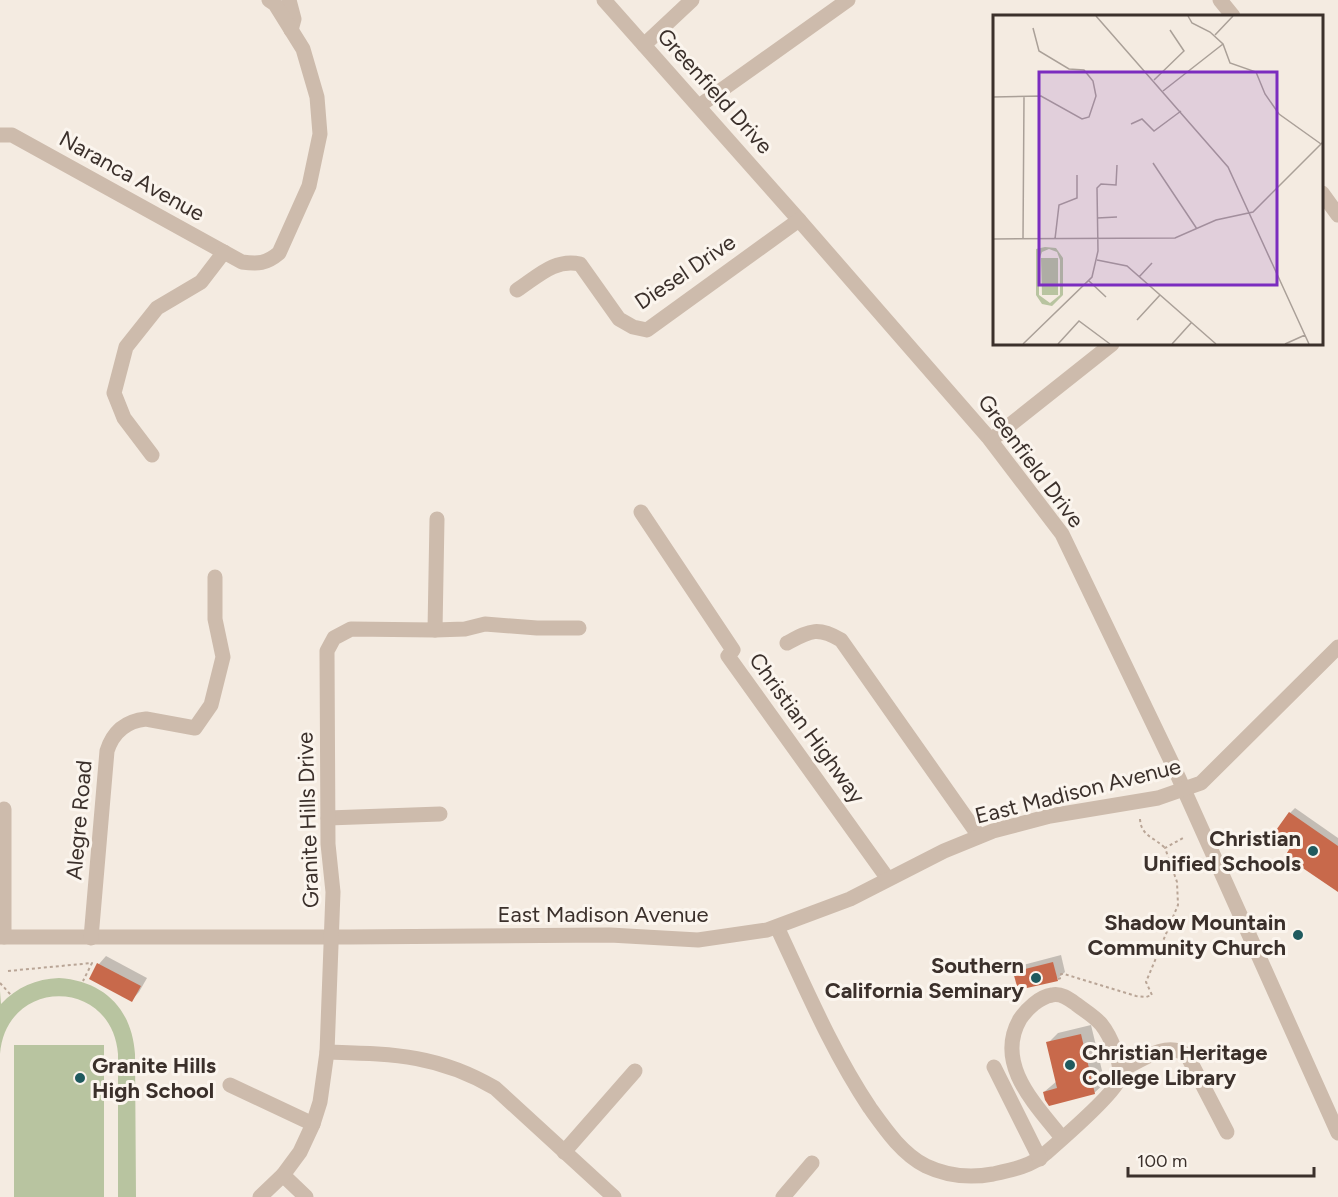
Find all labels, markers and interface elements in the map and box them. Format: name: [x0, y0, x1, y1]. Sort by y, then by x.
inset map: [993, 15, 1323, 345]
street label: Greenfield Drive: [652, 23, 778, 159]
street label: Naranca Avenue: [55, 125, 209, 227]
street label: Diesel Drive: [630, 228, 740, 316]
street label: Greenfield Drive: [972, 389, 1090, 533]
street label: Christian Highway: [743, 647, 871, 809]
street label: Granite Hills Drive: [291, 731, 325, 909]
street label: East Madison Avenue: [972, 752, 1184, 830]
street label: Alegre Road: [60, 759, 98, 881]
place label: Christian Unified Schools: [1143, 825, 1301, 877]
marker: Christian Unified Schools: [1306, 844, 1320, 858]
street label: East Madison Avenue: [497, 901, 709, 928]
place label: Shadow Mountain Community Church: [1088, 909, 1286, 961]
marker: Shadow Mountain Community Church: [1291, 928, 1305, 942]
place label: Southern California Seminary: [825, 952, 1024, 1004]
marker: Southern California Seminary: [1029, 971, 1043, 985]
place label: Christian Heritage College Library: [1082, 1039, 1267, 1091]
place label: Granite Hills High School: [92, 1052, 216, 1104]
marker: Christian Heritage College Library: [1063, 1058, 1077, 1072]
marker: Granite Hills High School: [73, 1071, 87, 1085]
scale bar: [1128, 1140, 1314, 1178]
text: 100 m: [1137, 1150, 1187, 1172]

